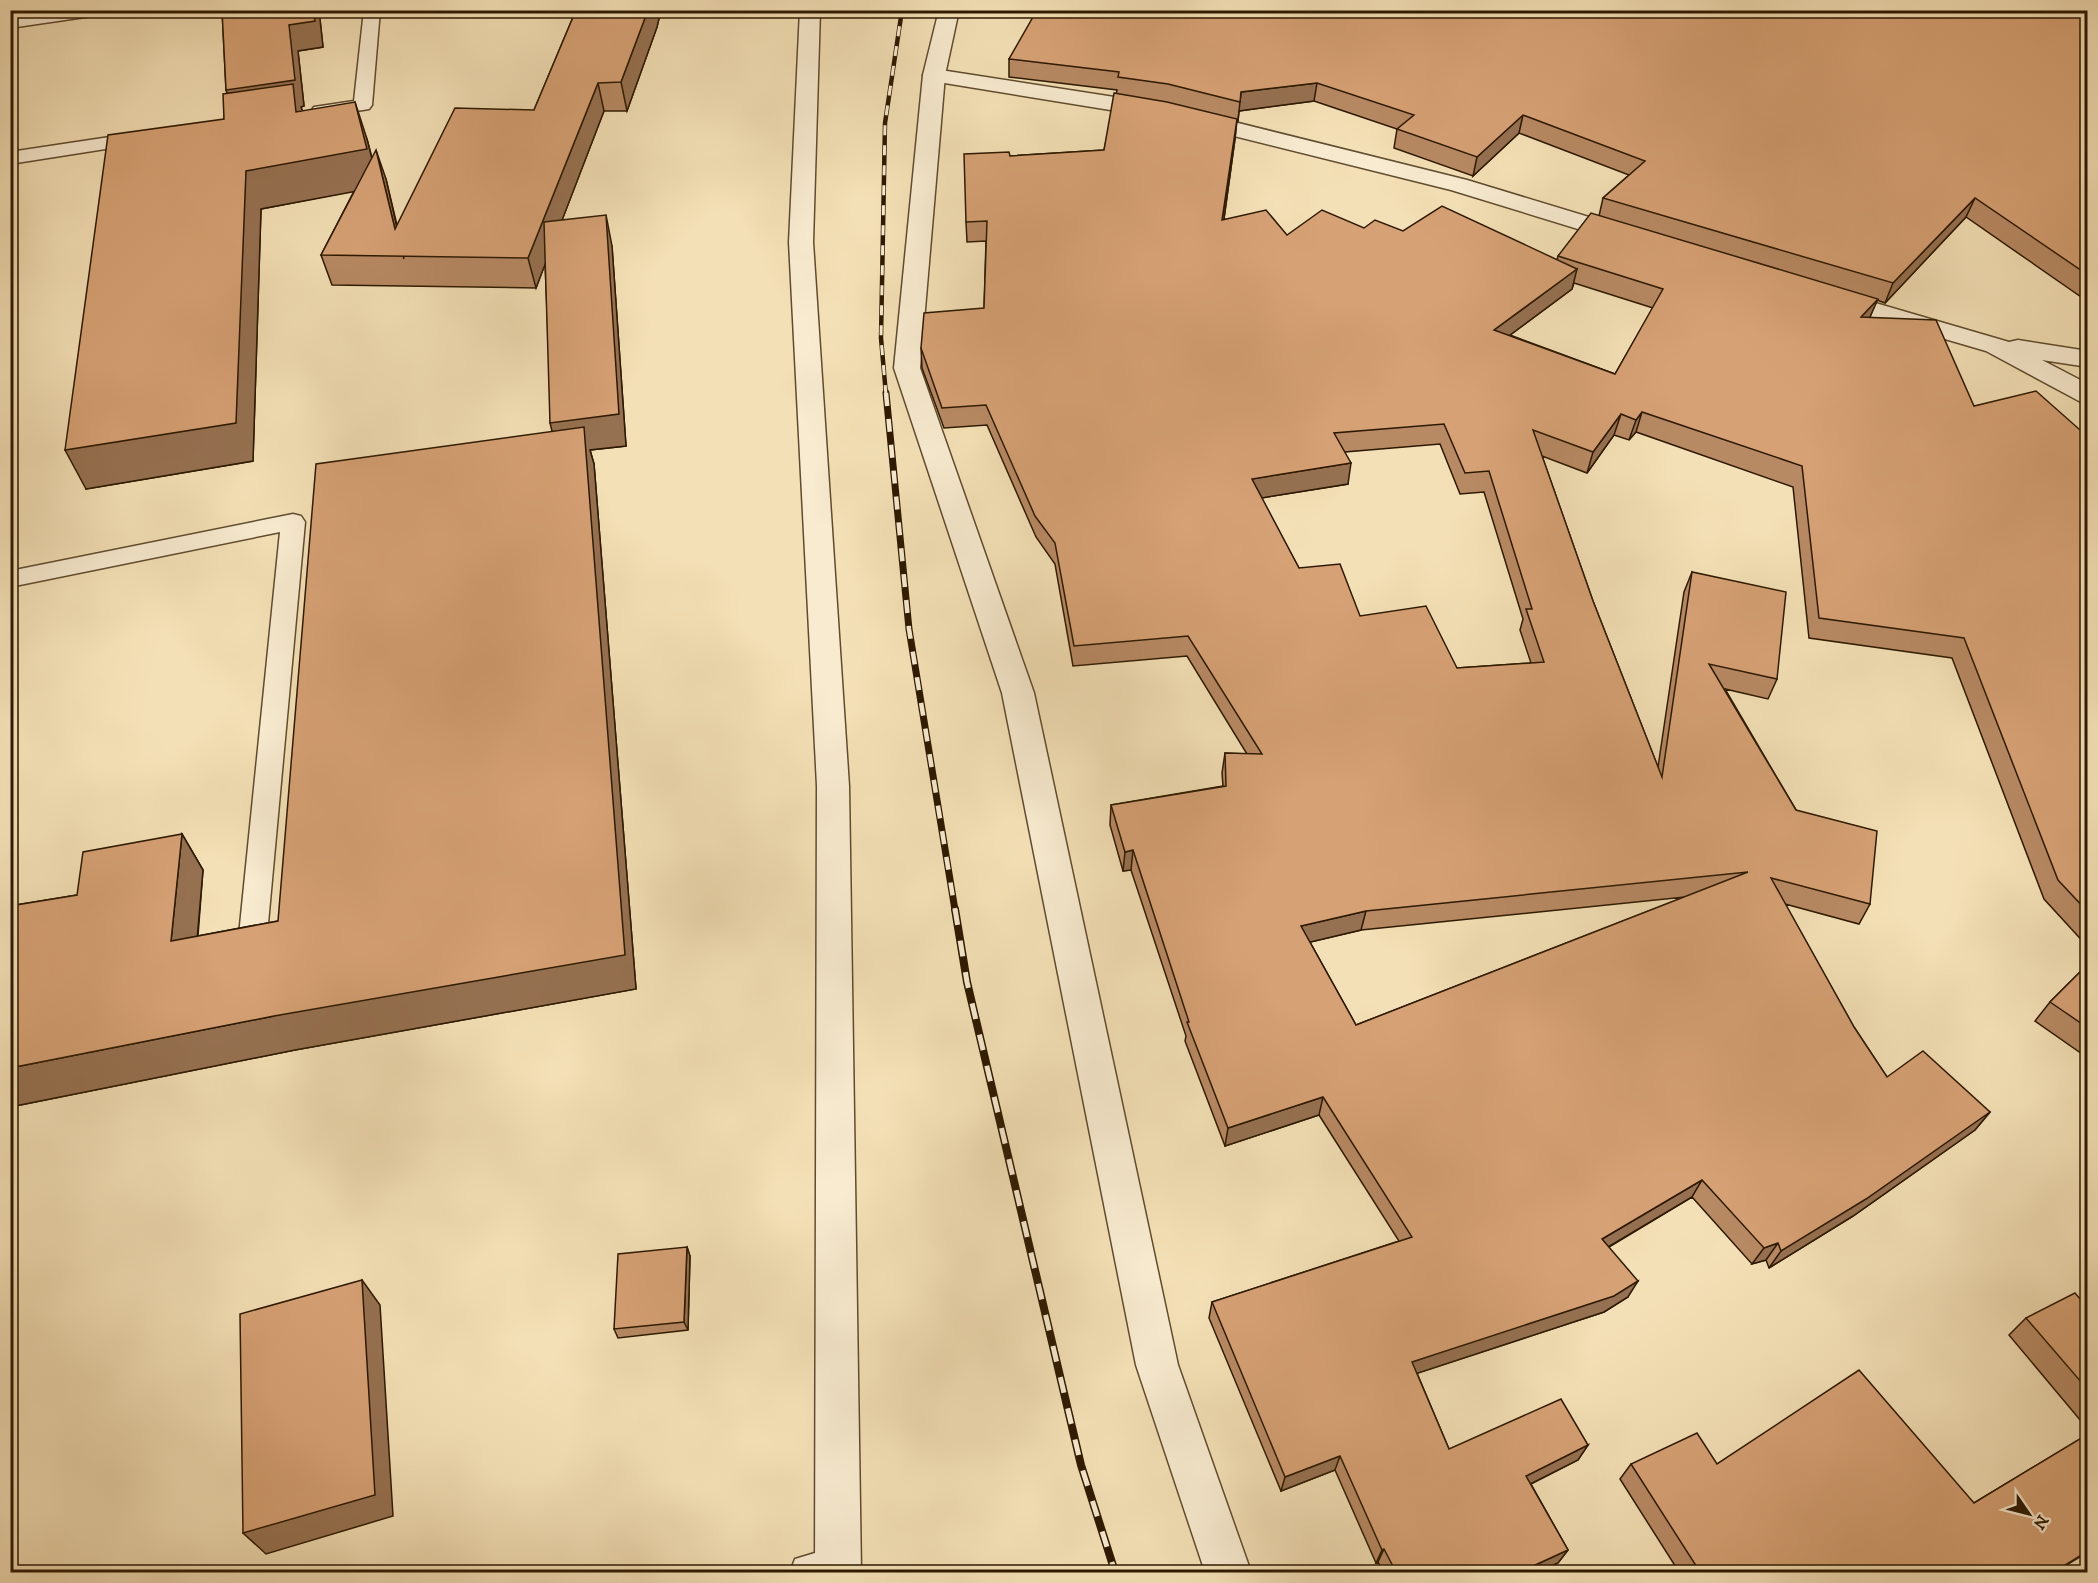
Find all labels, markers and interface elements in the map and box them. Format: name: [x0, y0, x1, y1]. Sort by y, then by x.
north arrow: [1999, 1484, 2059, 1544]
text: N: [2029, 1511, 2052, 1533]

